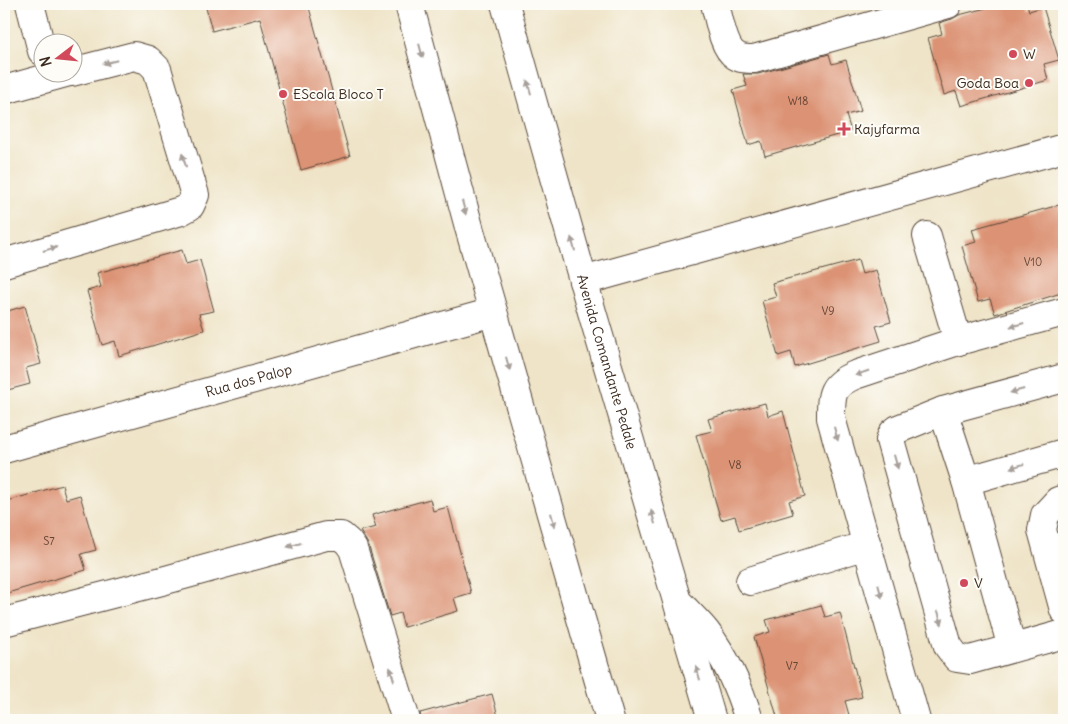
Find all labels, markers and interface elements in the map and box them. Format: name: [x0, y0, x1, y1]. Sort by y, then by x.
north arrow: [32, 32, 82, 82]
one-way arrow: [418, 43, 426, 58]
place label: W: [1023, 45, 1036, 63]
marker: W: [1007, 48, 1019, 60]
text: N: [36, 54, 55, 69]
one-way arrow: [103, 58, 118, 66]
place label: Goda Boa: [956, 74, 1019, 92]
marker: Goda Boa: [1023, 77, 1035, 89]
one-way arrow: [524, 80, 532, 95]
place label: EScola Bloco T: [293, 85, 384, 103]
marker: EScola Bloco T: [277, 88, 289, 100]
house number: W18: [788, 94, 808, 108]
place label: Kajyfarma: [854, 120, 920, 138]
marker: Kajyfarma: [838, 123, 850, 135]
one-way arrow: [180, 152, 188, 167]
one-way arrow: [460, 200, 468, 215]
one-way arrow: [568, 236, 576, 251]
one-way arrow: [43, 245, 58, 253]
house number: V10: [1024, 255, 1042, 269]
street label: Avenida Comandante Pedale: [573, 272, 641, 451]
house number: V9: [821, 304, 835, 318]
one-way arrow: [1010, 321, 1025, 329]
one-way arrow: [505, 356, 513, 371]
street label: Rua dos Palop: [203, 360, 294, 401]
one-way arrow: [854, 369, 869, 377]
one-way arrow: [1010, 387, 1025, 395]
one-way arrow: [832, 427, 840, 442]
one-way arrow: [892, 455, 900, 470]
house number: V8: [728, 458, 742, 472]
one-way arrow: [1010, 463, 1025, 471]
one-way arrow: [648, 510, 656, 525]
one-way arrow: [549, 513, 557, 528]
house number: S7: [43, 534, 55, 548]
one-way arrow: [286, 541, 301, 549]
place label: V: [974, 574, 983, 592]
marker: V: [958, 577, 970, 589]
one-way arrow: [876, 583, 884, 598]
one-way arrow: [936, 611, 944, 626]
house number: V7: [786, 659, 799, 673]
one-way arrow: [388, 666, 395, 681]
one-way arrow: [694, 666, 702, 681]

